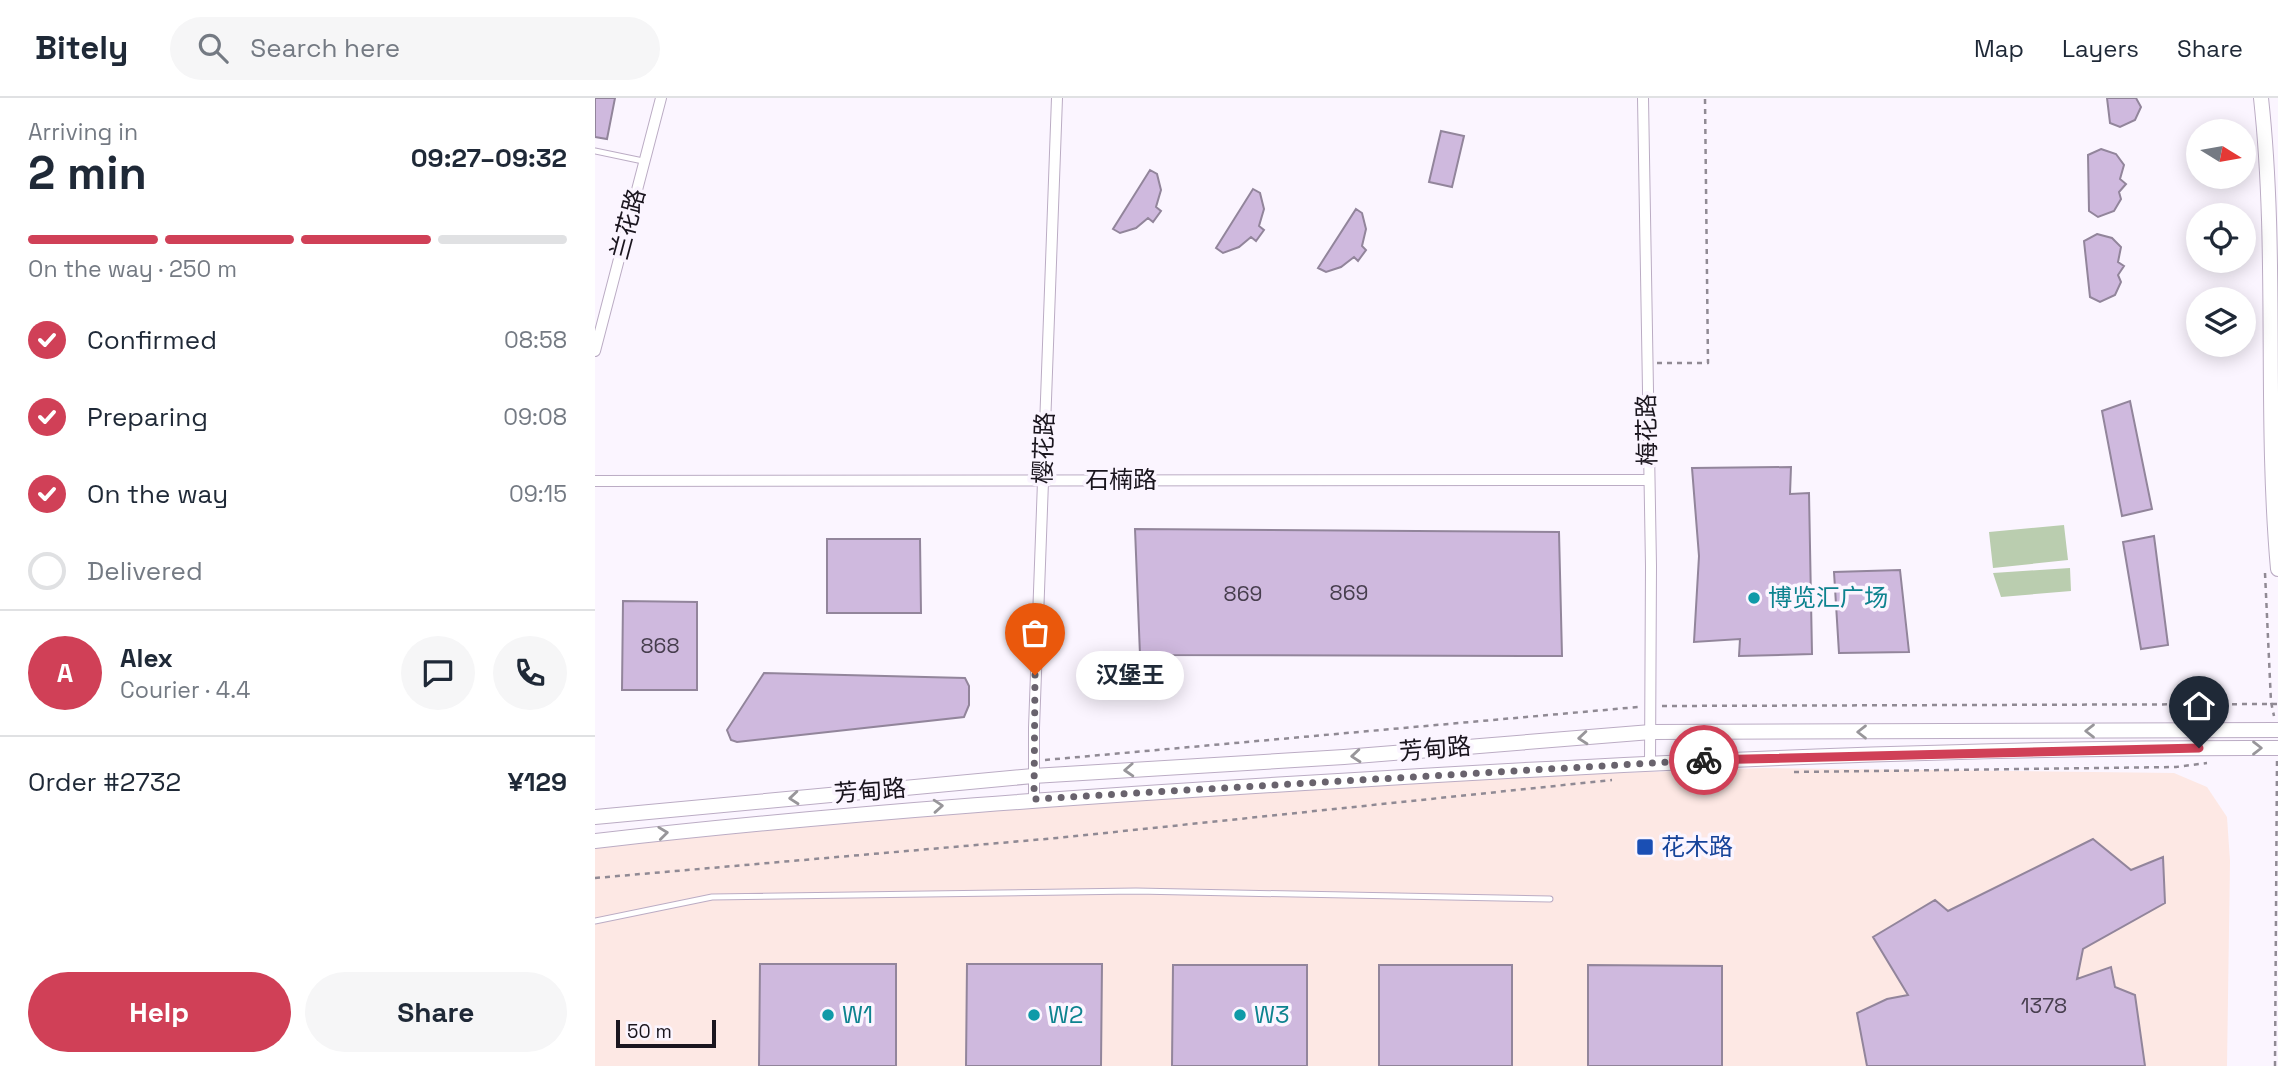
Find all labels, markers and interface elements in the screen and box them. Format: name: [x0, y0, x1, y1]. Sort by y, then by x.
search box: [170, 17, 660, 80]
text: Bitely: [35, 27, 128, 69]
icon: search: [194, 29, 232, 67]
text: Search here: [250, 31, 400, 65]
text: Map: [1974, 33, 2024, 64]
text: Layers: [2062, 33, 2139, 64]
text: Share: [2177, 33, 2243, 64]
text: Arriving in: [28, 117, 138, 147]
north arrow: [2186, 119, 2256, 189]
map controls: [2186, 119, 2256, 357]
text: 09:27–09:32: [411, 141, 567, 175]
text: 2 min: [28, 144, 147, 202]
street label: 兰花路: [603, 185, 652, 263]
button: locate: [2186, 203, 2256, 273]
text: On the way · 250 m: [28, 254, 237, 284]
button: layers: [2186, 287, 2256, 357]
icon: check: [28, 321, 66, 359]
text: Confirmed: [87, 323, 217, 357]
text: 08:58: [504, 325, 567, 355]
street label: 梅花路: [1630, 394, 1663, 466]
icon: check: [28, 398, 66, 436]
text: Preparing: [87, 400, 208, 434]
text: 09:08: [503, 402, 567, 432]
street label: 樱花路: [1027, 411, 1060, 485]
street label: 石楠路: [1085, 464, 1157, 495]
icon: check: [28, 475, 66, 513]
text: On the way: [87, 477, 228, 511]
text: 09:15: [509, 479, 567, 509]
text: Delivered: [87, 554, 203, 588]
house number: 869: [1330, 579, 1368, 606]
house number: 869: [1224, 580, 1262, 607]
place label: 博览汇广场: [1768, 582, 1888, 613]
marker: 博览汇广场: [1746, 590, 1762, 606]
pin: [1005, 603, 1065, 675]
icon: bag: [1016, 614, 1054, 652]
house number: 868: [640, 632, 680, 659]
button: chat: [401, 636, 475, 710]
button: phone: [493, 636, 567, 710]
text: Alex: [120, 641, 173, 675]
callout: 汉堡王: [1077, 650, 1185, 700]
text: A: [57, 656, 73, 690]
text: 汉堡王: [1096, 660, 1165, 690]
text: Courier · 4.4: [120, 675, 250, 705]
pin: [2169, 676, 2229, 748]
icon: home: [2180, 687, 2218, 725]
one-way arrow: [2084, 723, 2095, 739]
one-way arrow: [1857, 724, 1867, 740]
courier: [1669, 725, 1739, 795]
street label: 芳甸路: [1398, 730, 1472, 767]
one-way arrow: [1577, 730, 1588, 745]
one-way arrow: [2253, 740, 2263, 756]
icon: bike: [1685, 741, 1723, 779]
one-way arrow: [1350, 748, 1361, 763]
one-way arrow: [1123, 762, 1134, 777]
text: Order #2732: [28, 765, 181, 799]
text: ¥129: [508, 765, 567, 799]
street label: 芳甸路: [833, 772, 907, 809]
one-way arrow: [788, 790, 799, 805]
one-way arrow: [933, 799, 944, 814]
one-way arrow: [657, 826, 669, 841]
place label: 花木路: [1661, 831, 1733, 862]
marker: 花木路: [1635, 837, 1655, 857]
button: Help: [28, 972, 291, 1052]
button: Share: [305, 972, 567, 1052]
house number: 1378: [2021, 992, 2067, 1019]
place label: W1: [842, 999, 873, 1030]
place label: W2: [1048, 999, 1083, 1030]
place label: W3: [1254, 999, 1290, 1030]
marker: W1: [820, 1007, 836, 1023]
marker: W2: [1026, 1007, 1042, 1023]
marker: W3: [1232, 1007, 1248, 1023]
scale bar: [616, 1017, 716, 1049]
text: 50 m: [627, 1019, 672, 1044]

